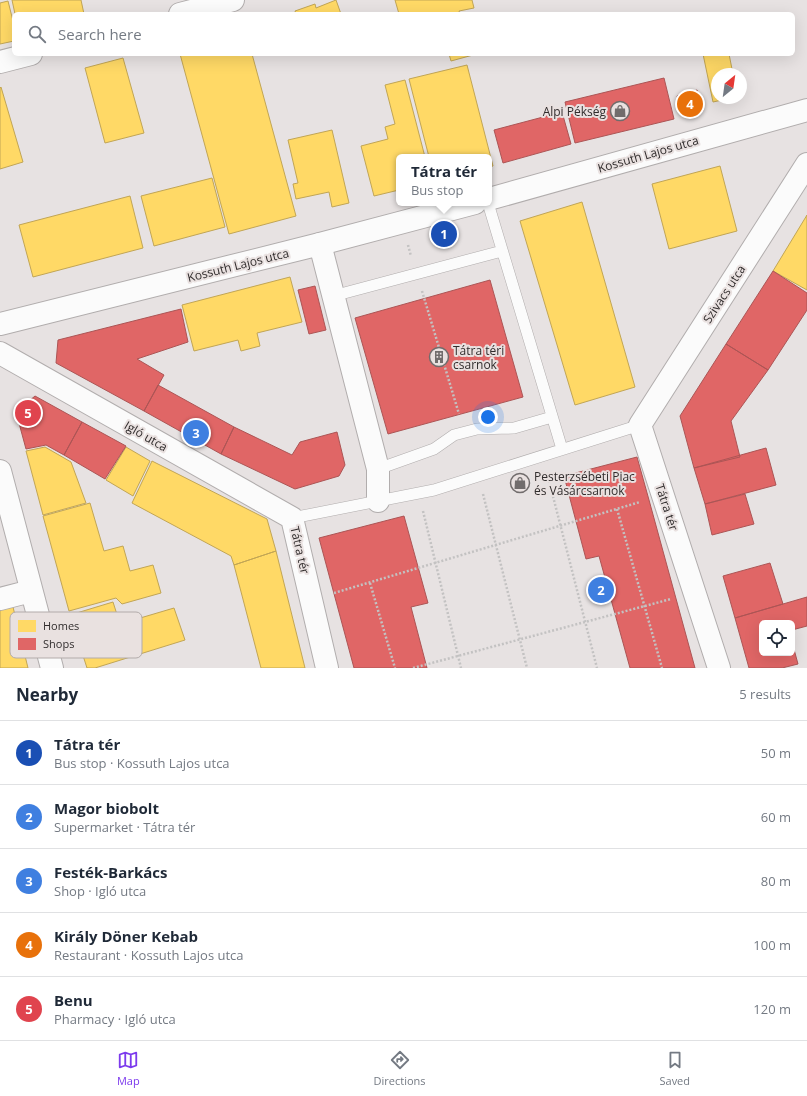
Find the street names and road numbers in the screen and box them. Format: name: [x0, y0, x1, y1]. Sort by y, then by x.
street label: Kossuth Lajos utca: [596, 131, 700, 177]
street label: Kossuth Lajos utca: [185, 244, 291, 286]
street label: Szivacs utca: [699, 261, 749, 327]
street label: Igló utca: [121, 417, 171, 455]
street label: Tátra tér: [651, 481, 683, 533]
street label: Tátra tér: [286, 525, 314, 575]

